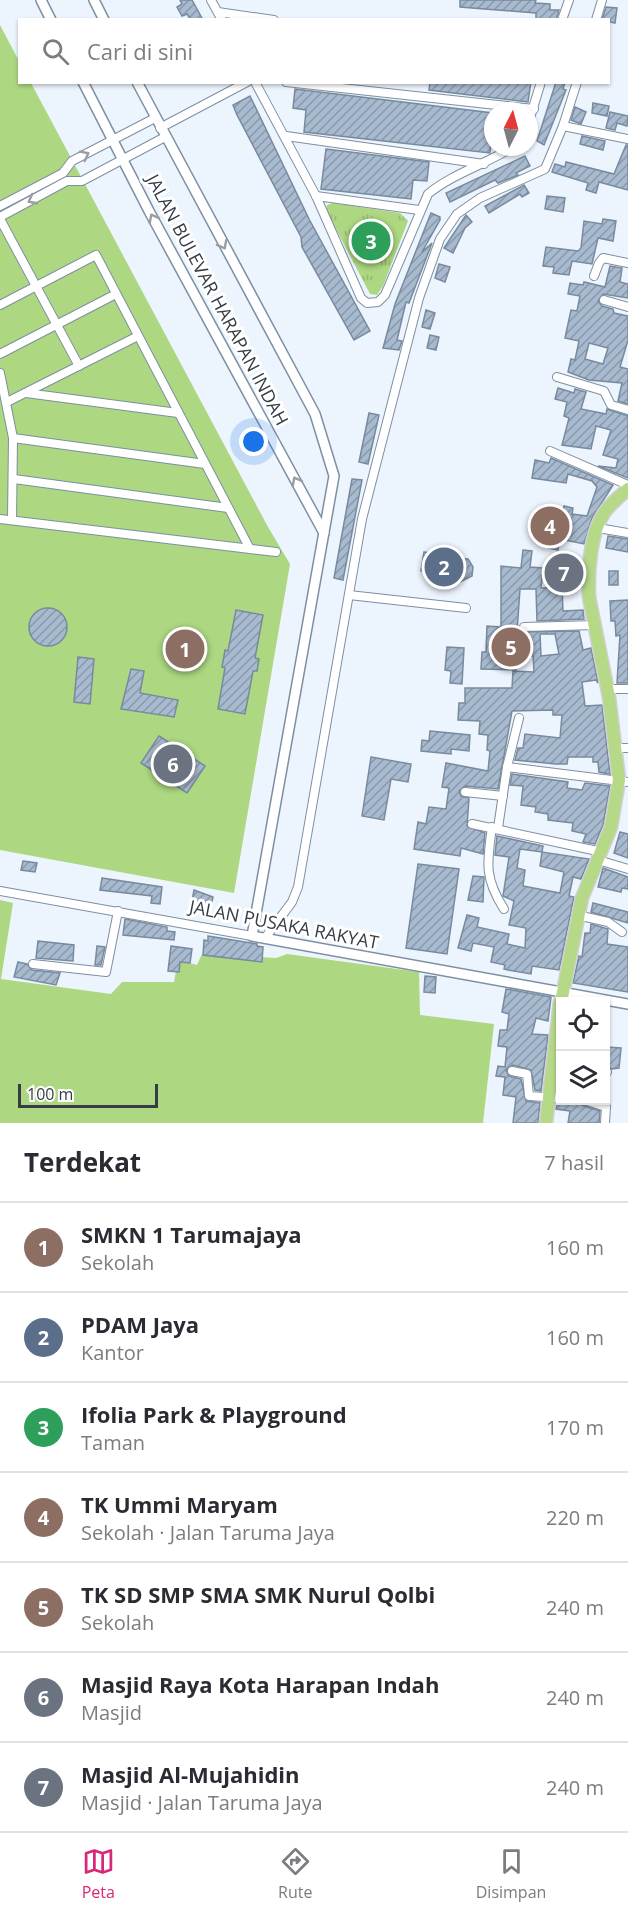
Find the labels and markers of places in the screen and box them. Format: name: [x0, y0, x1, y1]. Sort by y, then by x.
pin: 3: [352, 218, 391, 264]
pin: 4: [530, 504, 570, 548]
pin: 2: [424, 544, 464, 590]
pin: 7: [544, 550, 584, 596]
pin: 5: [492, 624, 530, 670]
pin: 1: [166, 626, 204, 672]
pin: 6: [154, 742, 192, 786]

